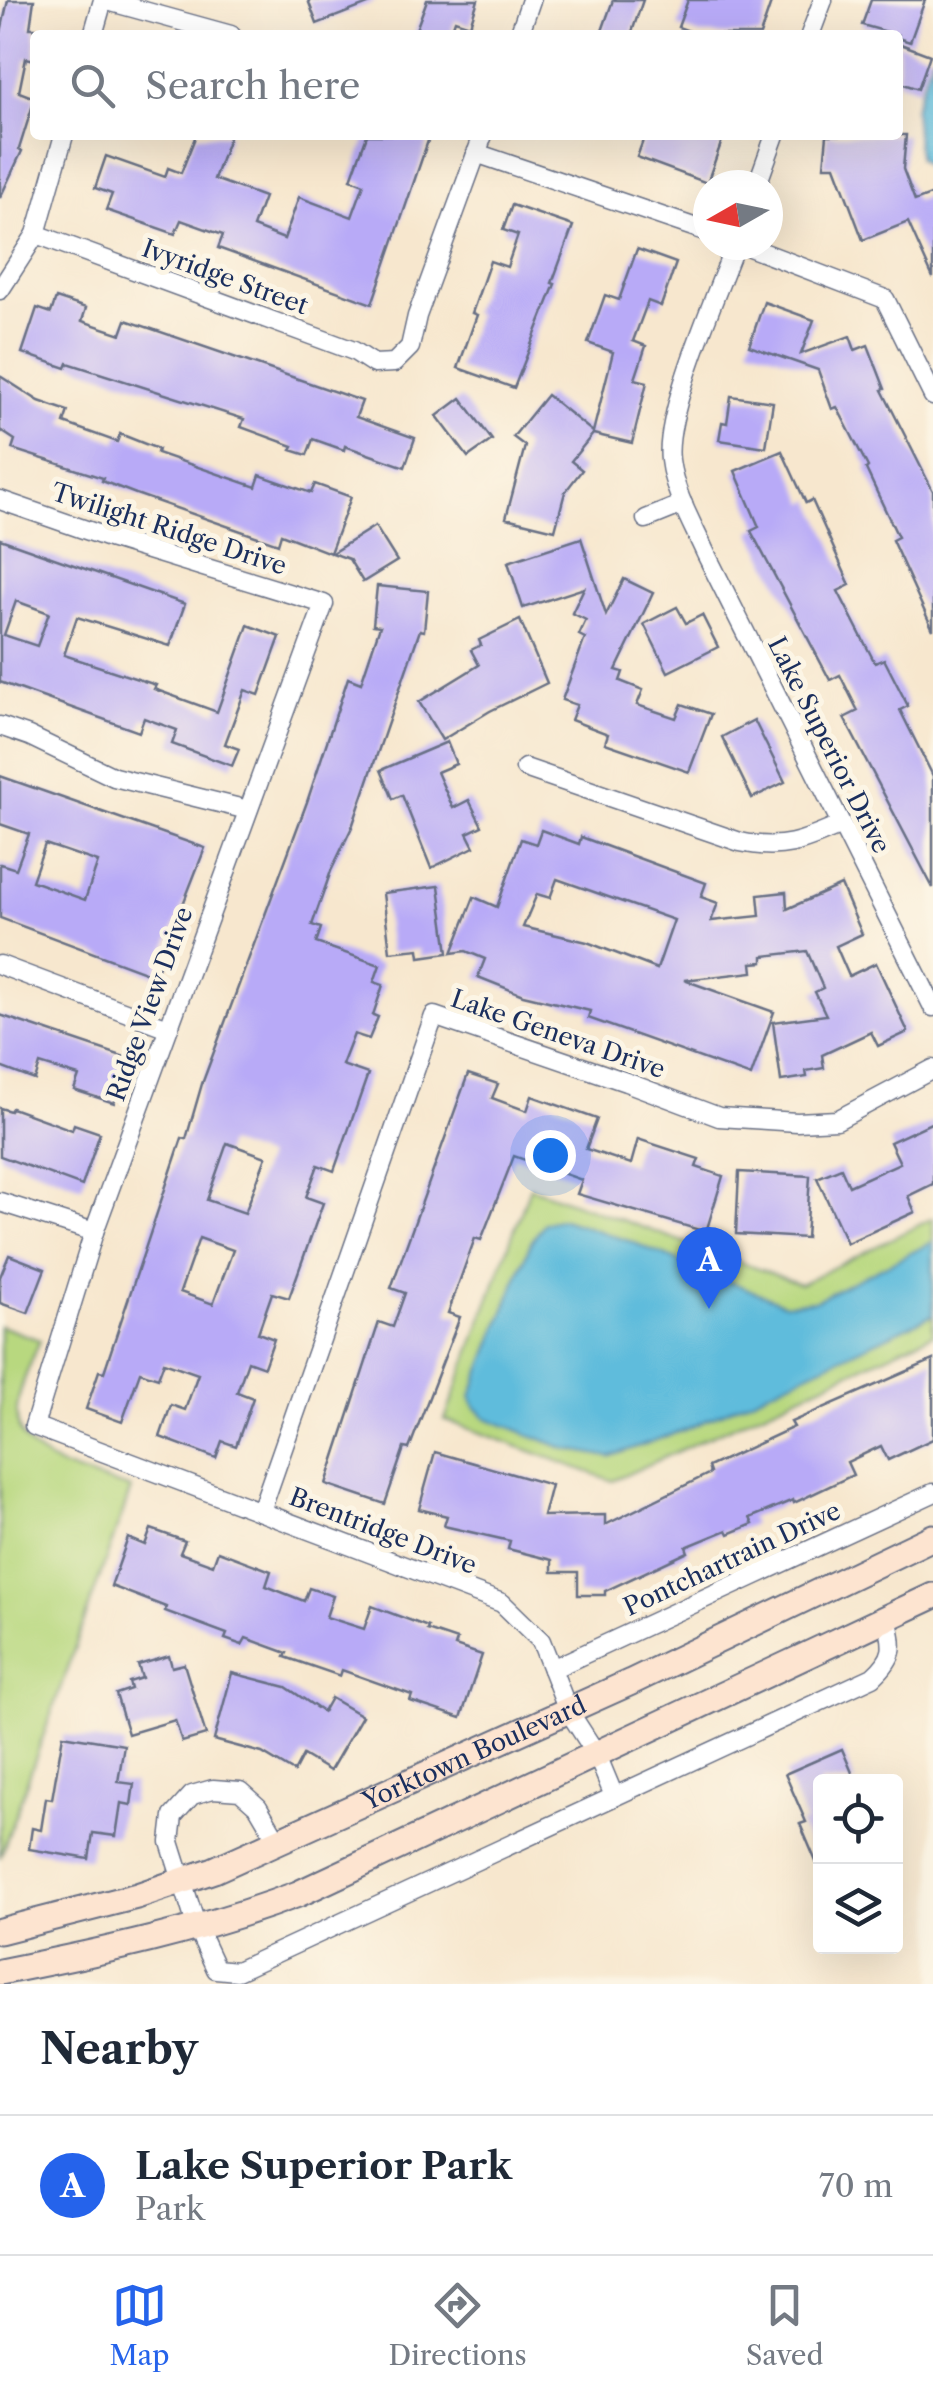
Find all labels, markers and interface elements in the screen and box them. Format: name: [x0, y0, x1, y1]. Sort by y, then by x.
search box: [30, 30, 903, 140]
icon: search: [65, 58, 120, 113]
text: Search here: [145, 62, 360, 109]
north arrow: [693, 170, 783, 260]
street label: Ivyridge Street: [138, 233, 312, 321]
street label: Twilight Ridge Drive: [48, 476, 290, 582]
street label: Lake Superior Drive: [761, 632, 897, 858]
street label: Ridge View Drive: [100, 903, 200, 1105]
street label: Lake Geneva Drive: [447, 983, 669, 1085]
your location: [525, 1130, 576, 1181]
pin: A: [676, 1226, 742, 1309]
street label: Brentridge Drive: [285, 1481, 481, 1581]
street label: Pontchartrain Drive: [619, 1495, 845, 1623]
street label: Yorktown Boulevard: [356, 1689, 591, 1817]
map controls: [813, 1774, 903, 1954]
button: locate: [813, 1774, 903, 1864]
button: layers: [813, 1864, 903, 1954]
text: Nearby: [40, 2023, 198, 2075]
text: Lake Superior Park: [135, 2142, 512, 2189]
text: A: [60, 2166, 85, 2205]
text: 70 m: [819, 2166, 893, 2205]
text: Park: [135, 2189, 205, 2228]
tab: Map: [109, 2278, 170, 2372]
tab: Directions: [388, 2278, 527, 2372]
tab: Saved: [746, 2278, 824, 2372]

